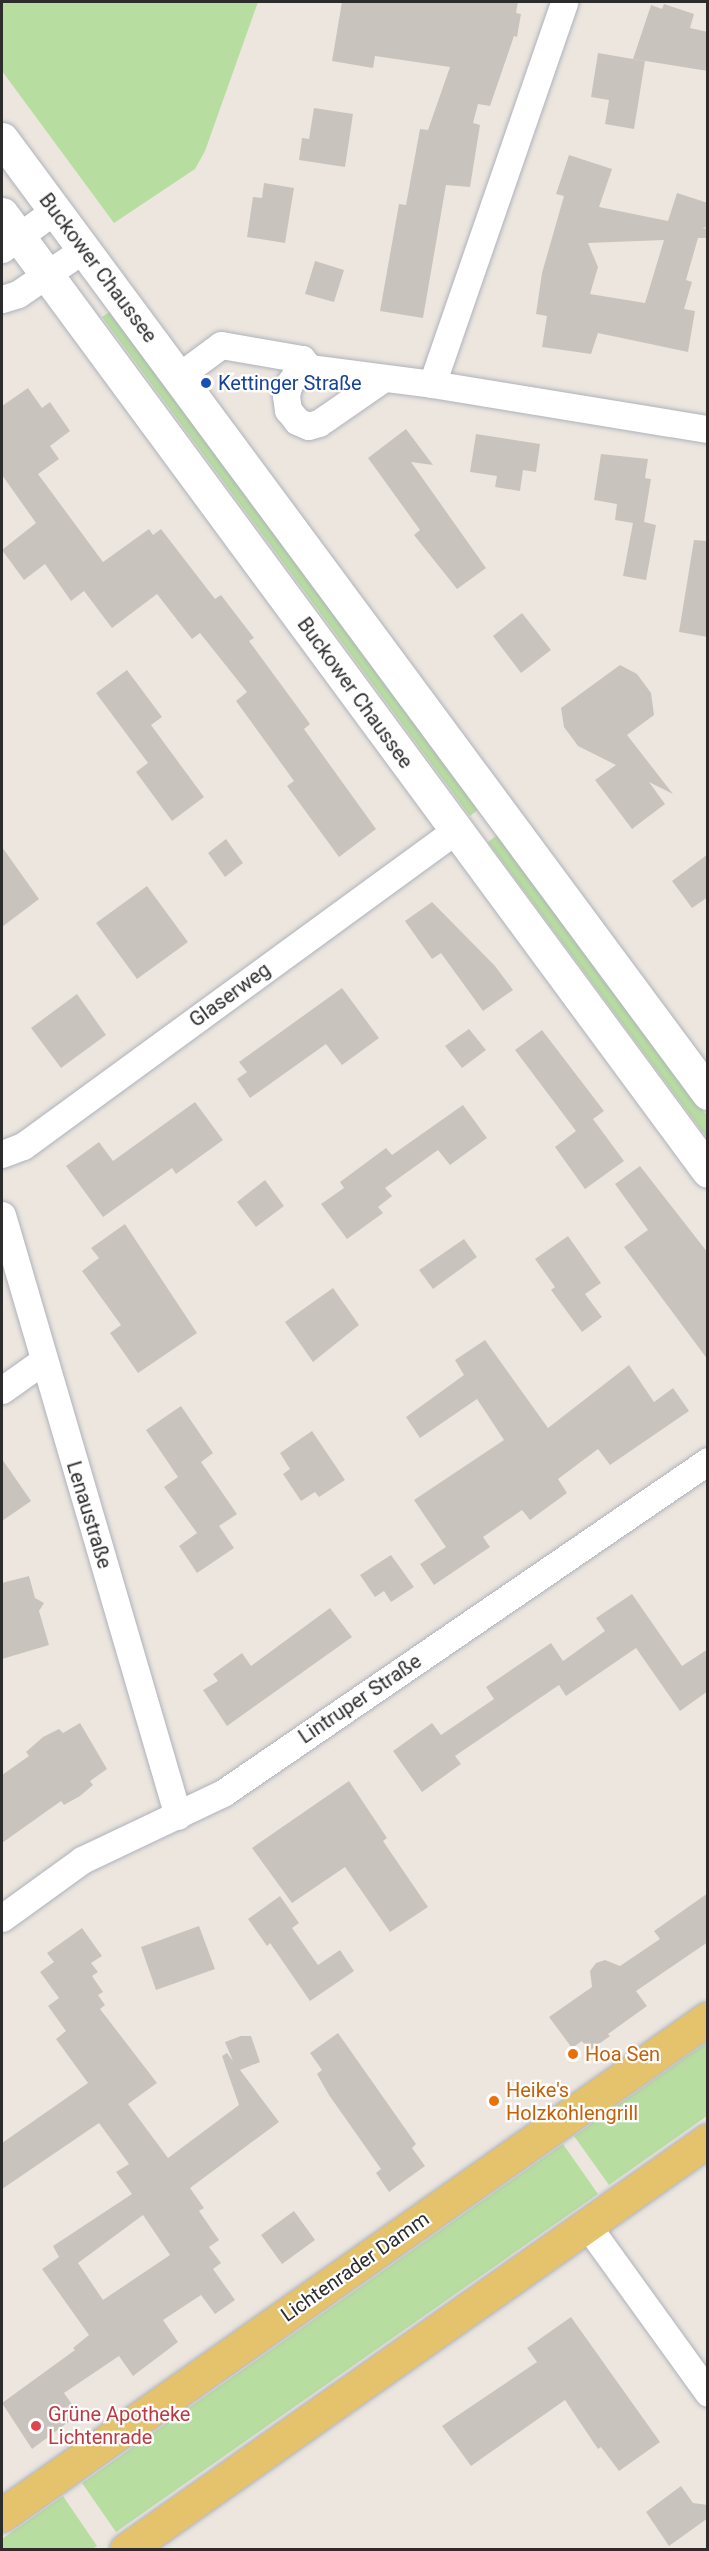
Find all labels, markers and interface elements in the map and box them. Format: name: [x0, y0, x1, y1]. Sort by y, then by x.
street label: Buckower Chaussee: [34, 189, 162, 347]
place label: Kettinger Straße: [218, 371, 362, 395]
marker: Kettinger Straße: [199, 376, 213, 390]
street label: Buckower Chaussee: [292, 613, 418, 773]
street label: Glaserweg: [185, 958, 275, 1032]
street label: Lenaustraße: [61, 1458, 117, 1572]
street label: Lintruper Straße: [294, 1649, 426, 1749]
place label: Hoa Sen: [585, 2042, 660, 2066]
marker: Hoa Sen: [566, 2047, 580, 2061]
place label: Heike's Holzkohlengrill: [506, 2078, 638, 2125]
marker: Heike's Holzkohlengrill: [487, 2094, 501, 2108]
street label: Lichtenrader Damm: [276, 2207, 434, 2327]
place label: Grüne Apotheke Lichtenrade: [48, 2402, 190, 2449]
marker: Grüne Apotheke Lichtenrade: [29, 2419, 43, 2433]

